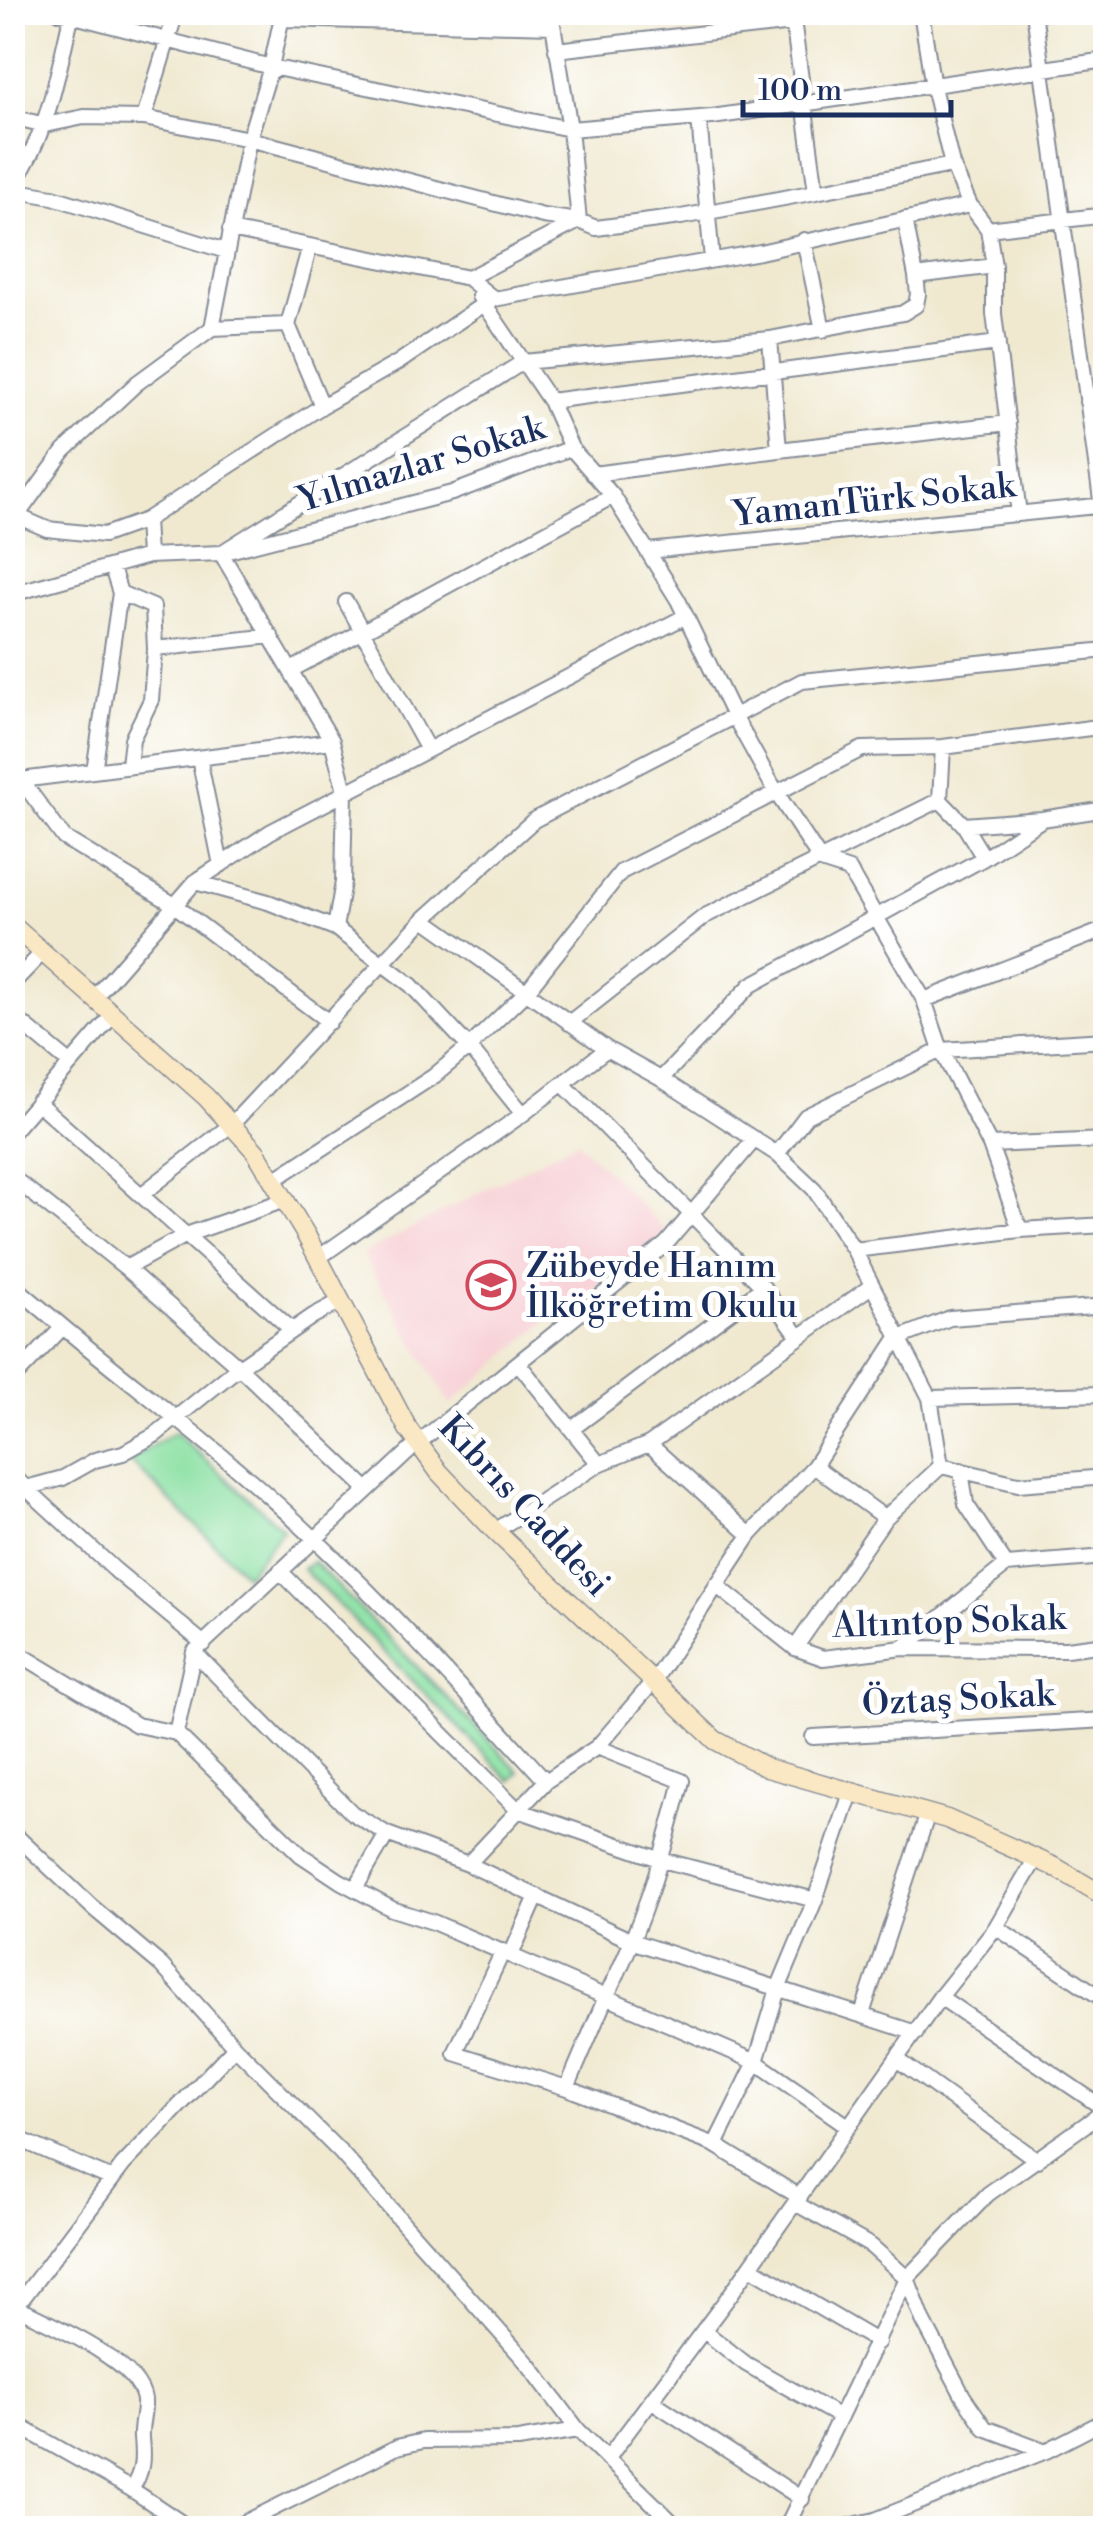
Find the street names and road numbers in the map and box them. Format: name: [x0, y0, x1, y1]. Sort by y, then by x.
street label: Yılmazlar Sokak: [291, 406, 552, 523]
street label: YamanTürk Sokak: [729, 464, 1019, 537]
street label: Kıbrıs Caddesi: [429, 1406, 619, 1606]
street label: Altıntop Sokak: [831, 1597, 1068, 1648]
street label: Öztaş Sokak: [861, 1671, 1057, 1726]

